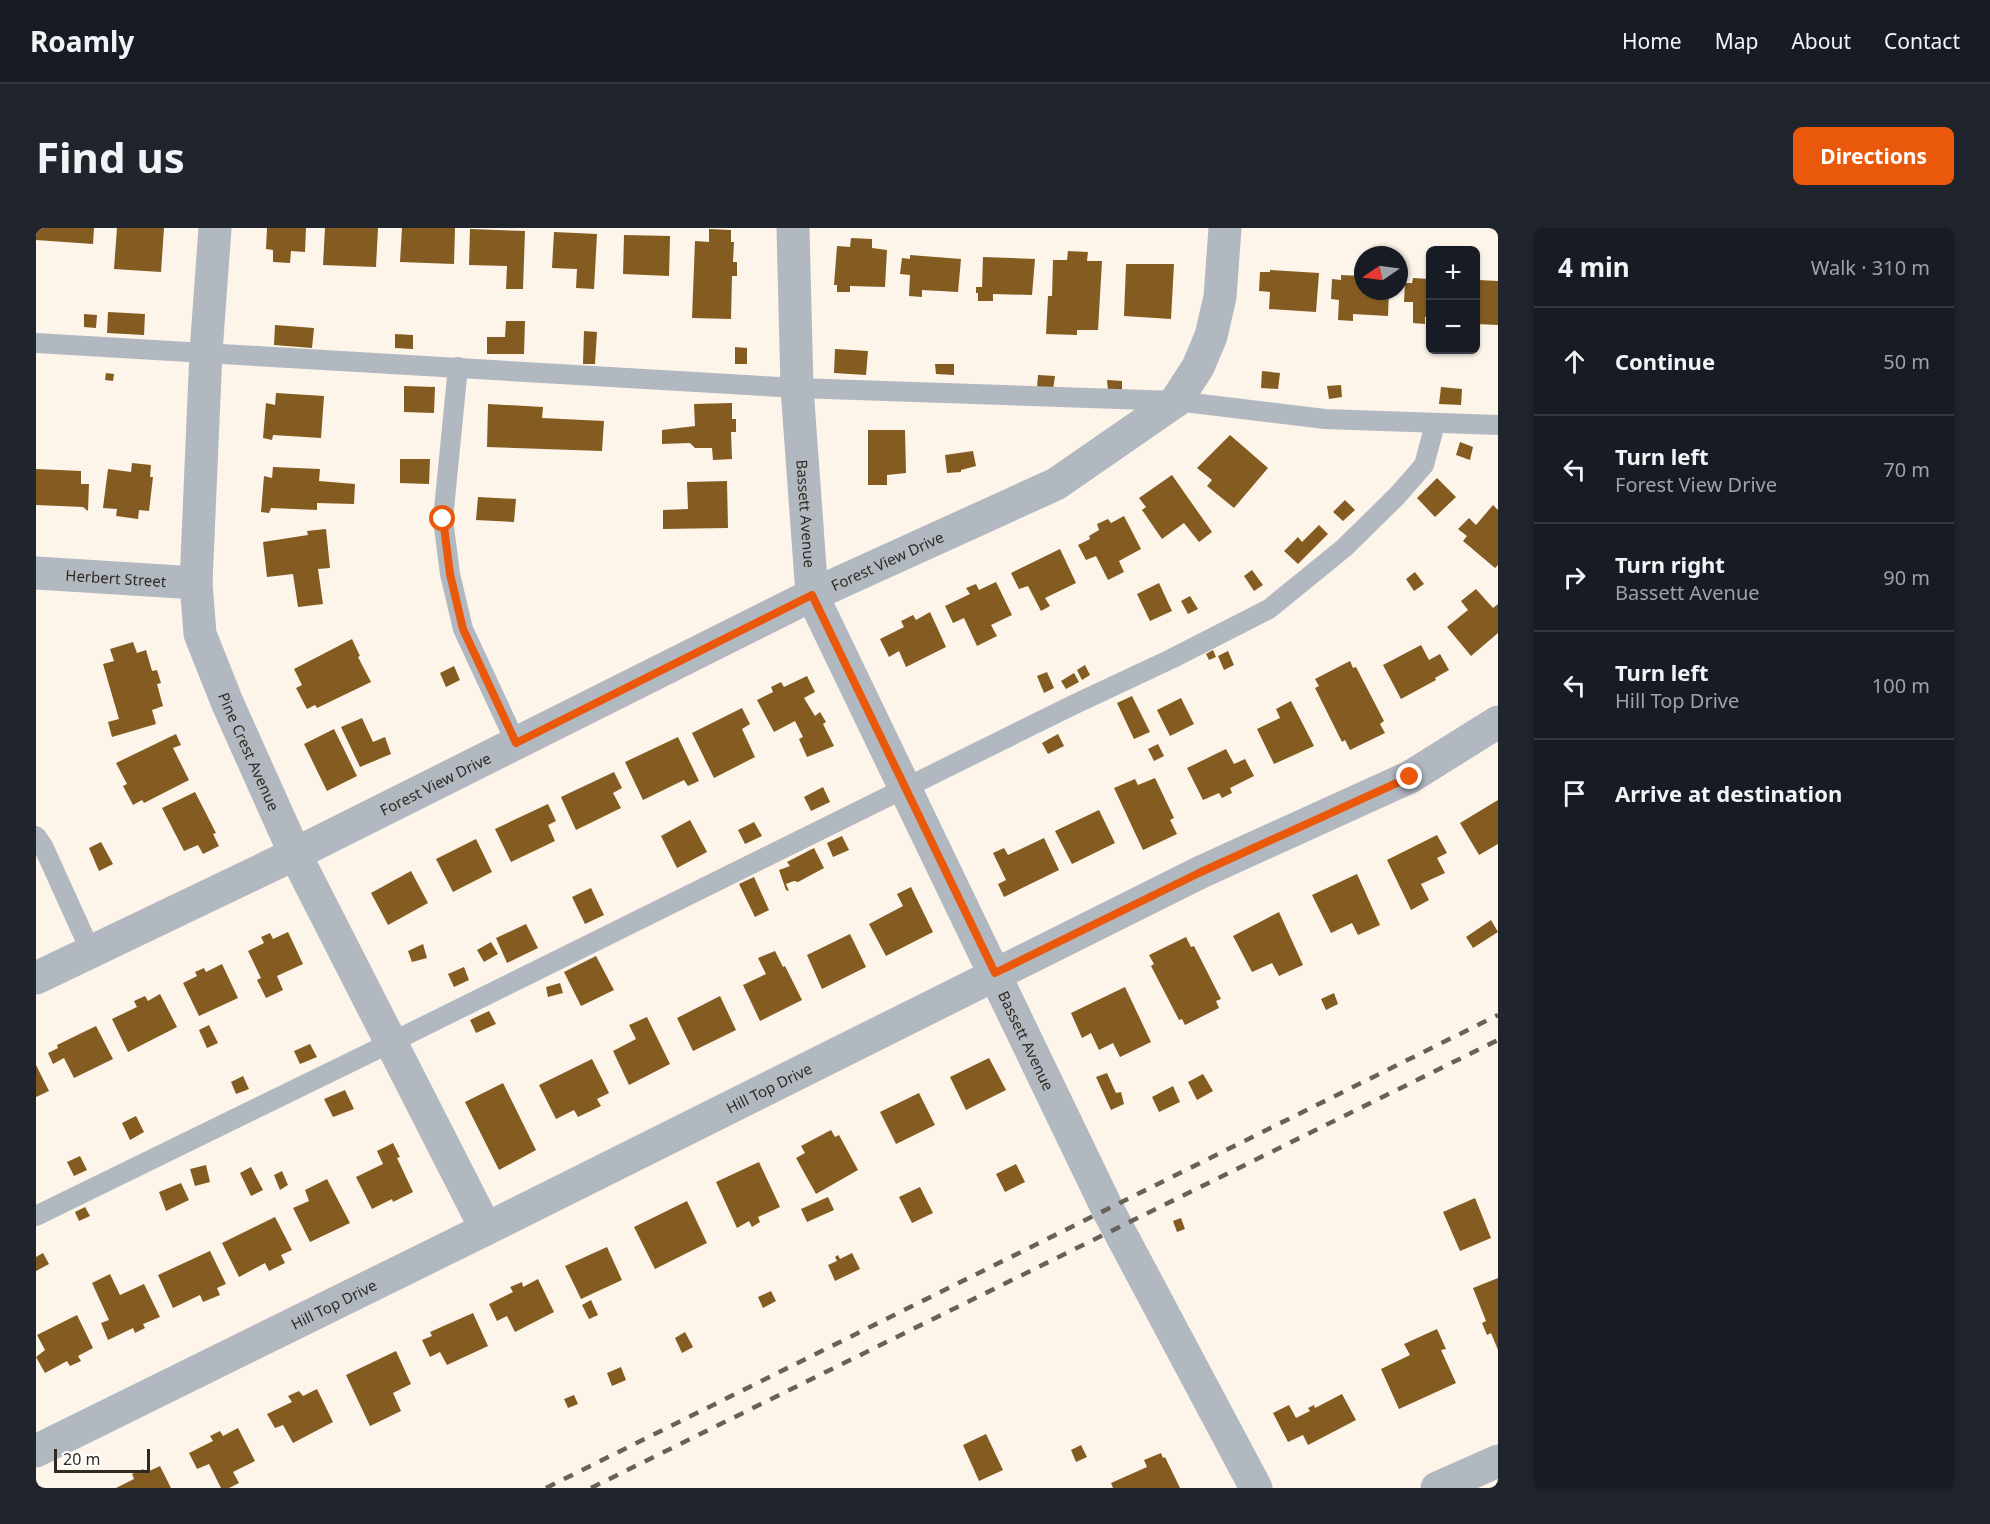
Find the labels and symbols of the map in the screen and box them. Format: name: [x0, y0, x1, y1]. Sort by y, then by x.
north arrow: [1354, 246, 1408, 300]
street label: Bassett Avenue: [792, 459, 820, 568]
route start: [429, 505, 455, 531]
street label: Forest View Drive: [828, 527, 947, 595]
street label: Herbert Street: [65, 565, 167, 591]
street label: Pine Crest Avenue: [214, 689, 284, 814]
street label: Forest View Drive: [376, 748, 494, 820]
route end: [1396, 763, 1422, 789]
street label: Bassett Avenue: [994, 987, 1059, 1094]
street label: Hill Top Drive: [723, 1058, 815, 1118]
street label: Hill Top Drive: [287, 1275, 380, 1334]
scale bar: [54, 1446, 150, 1474]

